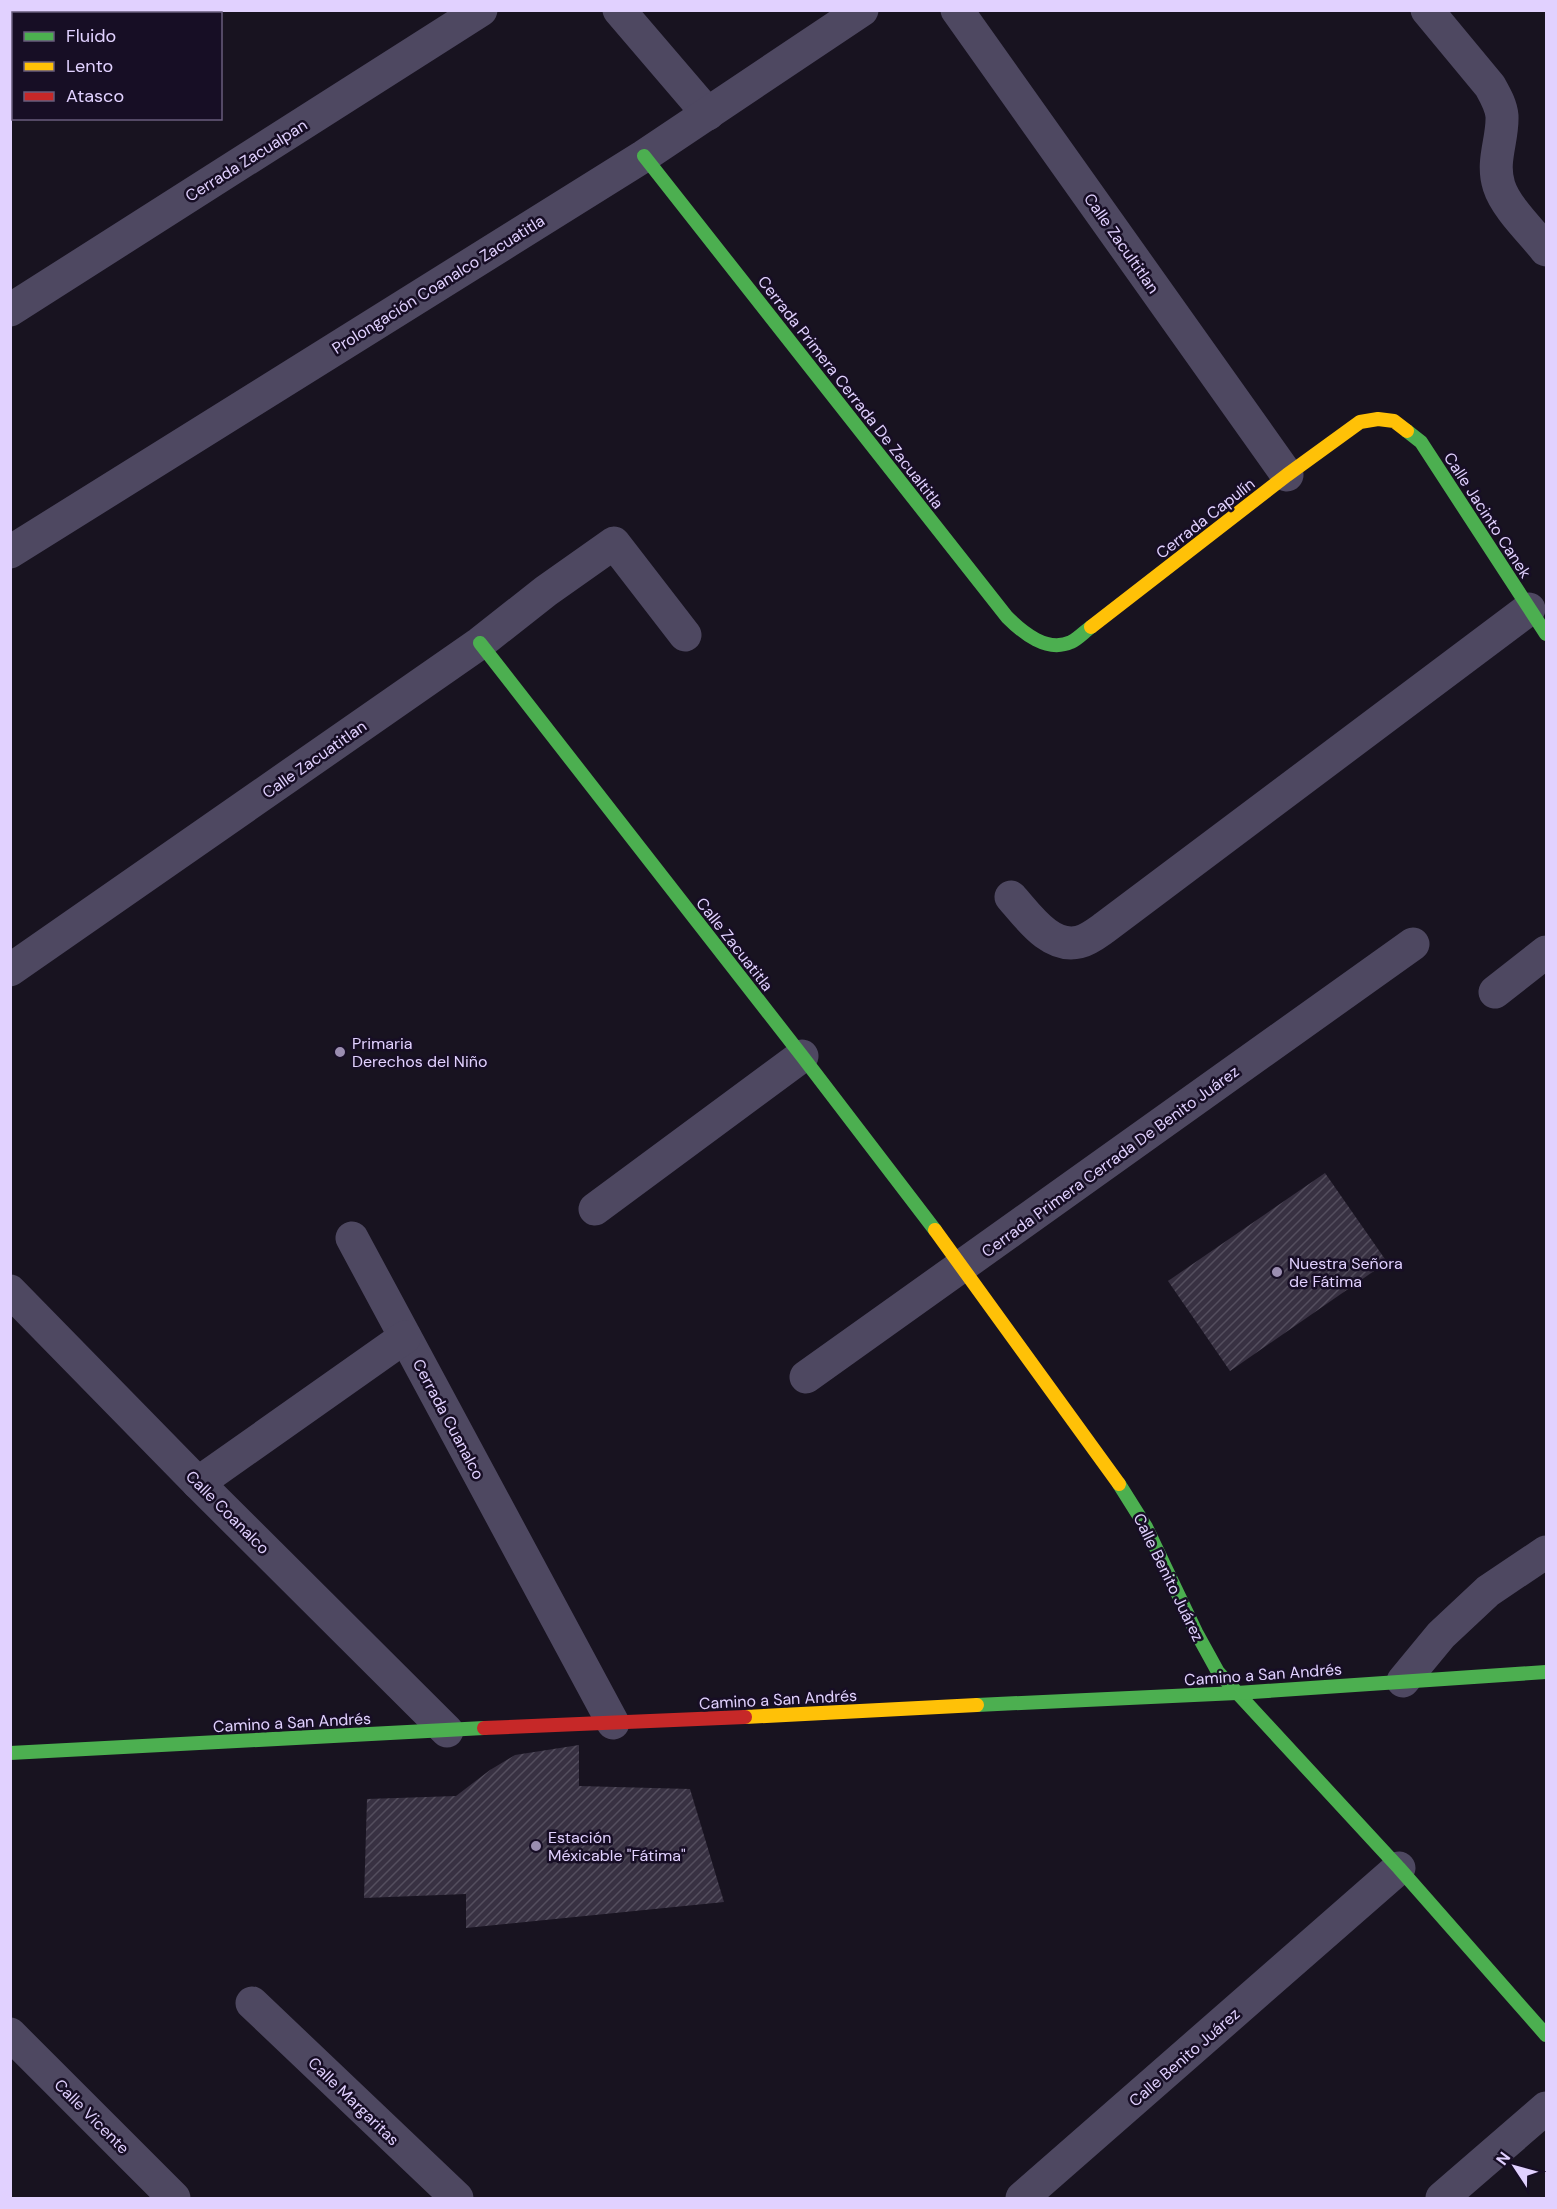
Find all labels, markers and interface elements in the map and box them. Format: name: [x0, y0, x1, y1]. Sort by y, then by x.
legend: [12, 12, 222, 120]
text: Fluido: [66, 24, 116, 48]
text: Lento: [66, 54, 113, 78]
text: Atasco: [66, 84, 124, 108]
street label: Cerrada Zacualpan: [181, 114, 311, 206]
street label: Calle Zacultitlan: [1079, 189, 1164, 298]
street label: Prolongación Coanalco Zacuatitla: [328, 210, 549, 359]
street label: Cerrada Primera Cerrada De Zacualtitla: [753, 271, 948, 513]
street label: Calle Jacinto Canek: [1439, 448, 1536, 582]
street label: Cerrada Capulín: [1152, 473, 1259, 564]
street label: Calle Zacuatitlan: [258, 716, 371, 803]
street label: Calle Zacuatitla: [691, 893, 778, 995]
place label: Primaria Derechos del Niño: [352, 1033, 487, 1072]
marker: Primaria Derechos del Niño: [333, 1045, 347, 1059]
street label: Cerrada Primera Cerrada De Benito Juárez: [977, 1061, 1243, 1262]
place label: Nuestra Señora de Fátima: [1289, 1253, 1403, 1292]
marker: Nuestra Señora de Fátima: [1270, 1265, 1284, 1279]
street label: Cerrada Cuanalco: [408, 1355, 489, 1483]
street label: Calle Coanalco: [181, 1466, 274, 1559]
street label: Calle Benito Juárez: [1128, 1510, 1209, 1645]
street label: Camino a San Andrés: [1183, 1659, 1343, 1690]
street label: Camino a San Andrés: [698, 1685, 858, 1714]
street label: Camino a San Andrés: [212, 1708, 372, 1737]
place label: Estación Méxicable "Fátima": [548, 1827, 686, 1866]
marker: Estación Méxicable "Fátima": [529, 1839, 543, 1853]
street label: Calle Benito Juárez: [1125, 2003, 1244, 2111]
street label: Calle Margaritas: [304, 2052, 404, 2150]
street label: Calle Vicente: [50, 2074, 134, 2158]
north arrow: [1485, 2137, 1545, 2197]
text: N: [1491, 2148, 1515, 2169]

